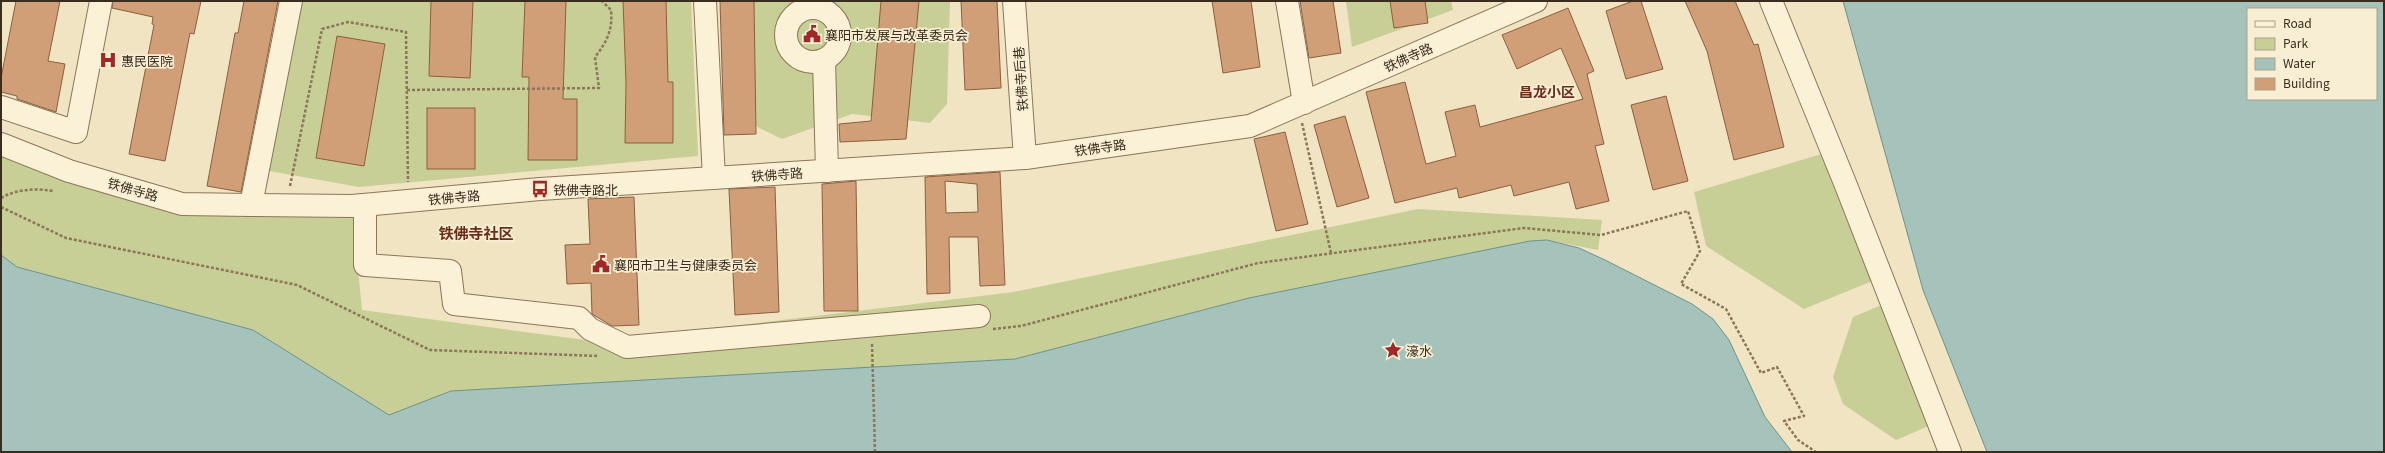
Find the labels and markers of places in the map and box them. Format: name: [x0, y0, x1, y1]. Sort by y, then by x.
public building icon: 襄阳市发展与改革委员会: [802, 24, 822, 44]
place label: 襄阳市发展与改革委员会: [825, 25, 968, 44]
hospital icon: 惠民医院: [98, 50, 118, 70]
place label: 惠民医院: [121, 51, 173, 70]
bus stop icon: 铁佛寺路北: [530, 179, 550, 199]
place label: 铁佛寺路北: [553, 180, 618, 199]
public building icon: 襄阳市卫生与健康委员会: [591, 254, 611, 274]
place label: 襄阳市卫生与健康委员会: [614, 255, 757, 274]
place icon: 濠水: [1383, 340, 1403, 360]
place label: 濠水: [1406, 341, 1432, 360]

